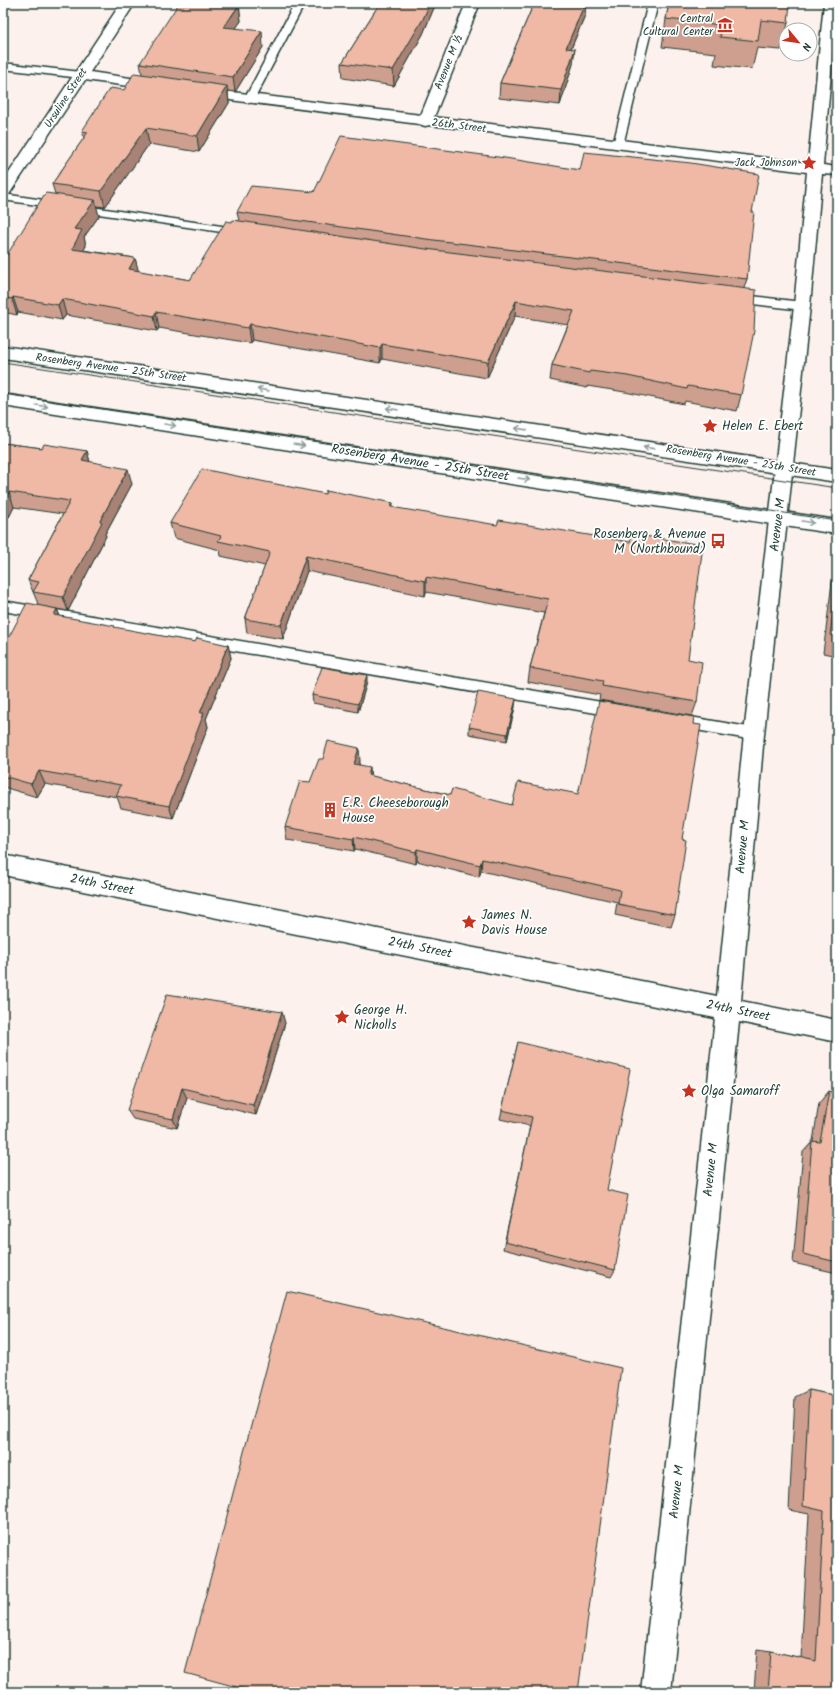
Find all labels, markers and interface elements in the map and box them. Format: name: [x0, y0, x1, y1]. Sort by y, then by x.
place label: Central Cultural Center: [643, 10, 714, 41]
museum icon: Central Cultural Center: [716, 16, 734, 34]
north arrow: [778, 22, 818, 62]
street label: Avenue M ½: [430, 31, 468, 93]
text: N: [796, 39, 815, 54]
street label: Ursuline Street: [40, 64, 93, 132]
street label: 26th Street: [431, 114, 488, 138]
place label: Jack Johnson: [735, 154, 797, 172]
place icon: Jack Johnson: [800, 154, 818, 172]
street label: Rosenberg Avenue - 25th Street: [35, 349, 188, 388]
one-way arrow: [257, 386, 270, 394]
one-way arrow: [35, 402, 48, 410]
one-way arrow: [386, 405, 399, 413]
place label: Helen E. Ebert: [722, 416, 804, 437]
place icon: Helen E. Ebert: [701, 417, 719, 435]
one-way arrow: [163, 421, 176, 429]
one-way arrow: [515, 425, 528, 433]
street label: Rosenberg Avenue - 25th Street: [330, 439, 511, 488]
street label: Rosenberg Avenue - 25th Street: [665, 440, 818, 482]
one-way arrow: [292, 441, 305, 449]
one-way arrow: [643, 444, 656, 452]
one-way arrow: [517, 475, 530, 483]
street label: Avenue M: [764, 496, 792, 553]
one-way arrow: [801, 518, 814, 526]
place label: Rosenberg & Avenue M (Northbound): [593, 524, 706, 560]
bus stop icon: Rosenberg & Avenue M (Northbound): [709, 532, 727, 550]
place label: E.R. Cheeseborough House: [342, 793, 449, 829]
building icon: E.R. Cheeseborough House: [321, 801, 339, 819]
street label: Avenue M: [730, 819, 756, 875]
street label: 24th Street: [68, 869, 137, 902]
place label: James N. Davis House: [481, 905, 547, 941]
place icon: James N. Davis House: [460, 913, 478, 931]
street label: 24th Street: [386, 932, 455, 965]
street label: 24th Street: [704, 995, 773, 1028]
place label: George H. Nicholls: [354, 1000, 407, 1036]
place icon: George H. Nicholls: [333, 1008, 351, 1026]
place label: Olga Samaroff: [701, 1081, 780, 1102]
place icon: Olga Samaroff: [680, 1082, 698, 1100]
street label: Avenue M: [698, 1141, 724, 1198]
street label: Avenue M: [664, 1463, 690, 1520]

